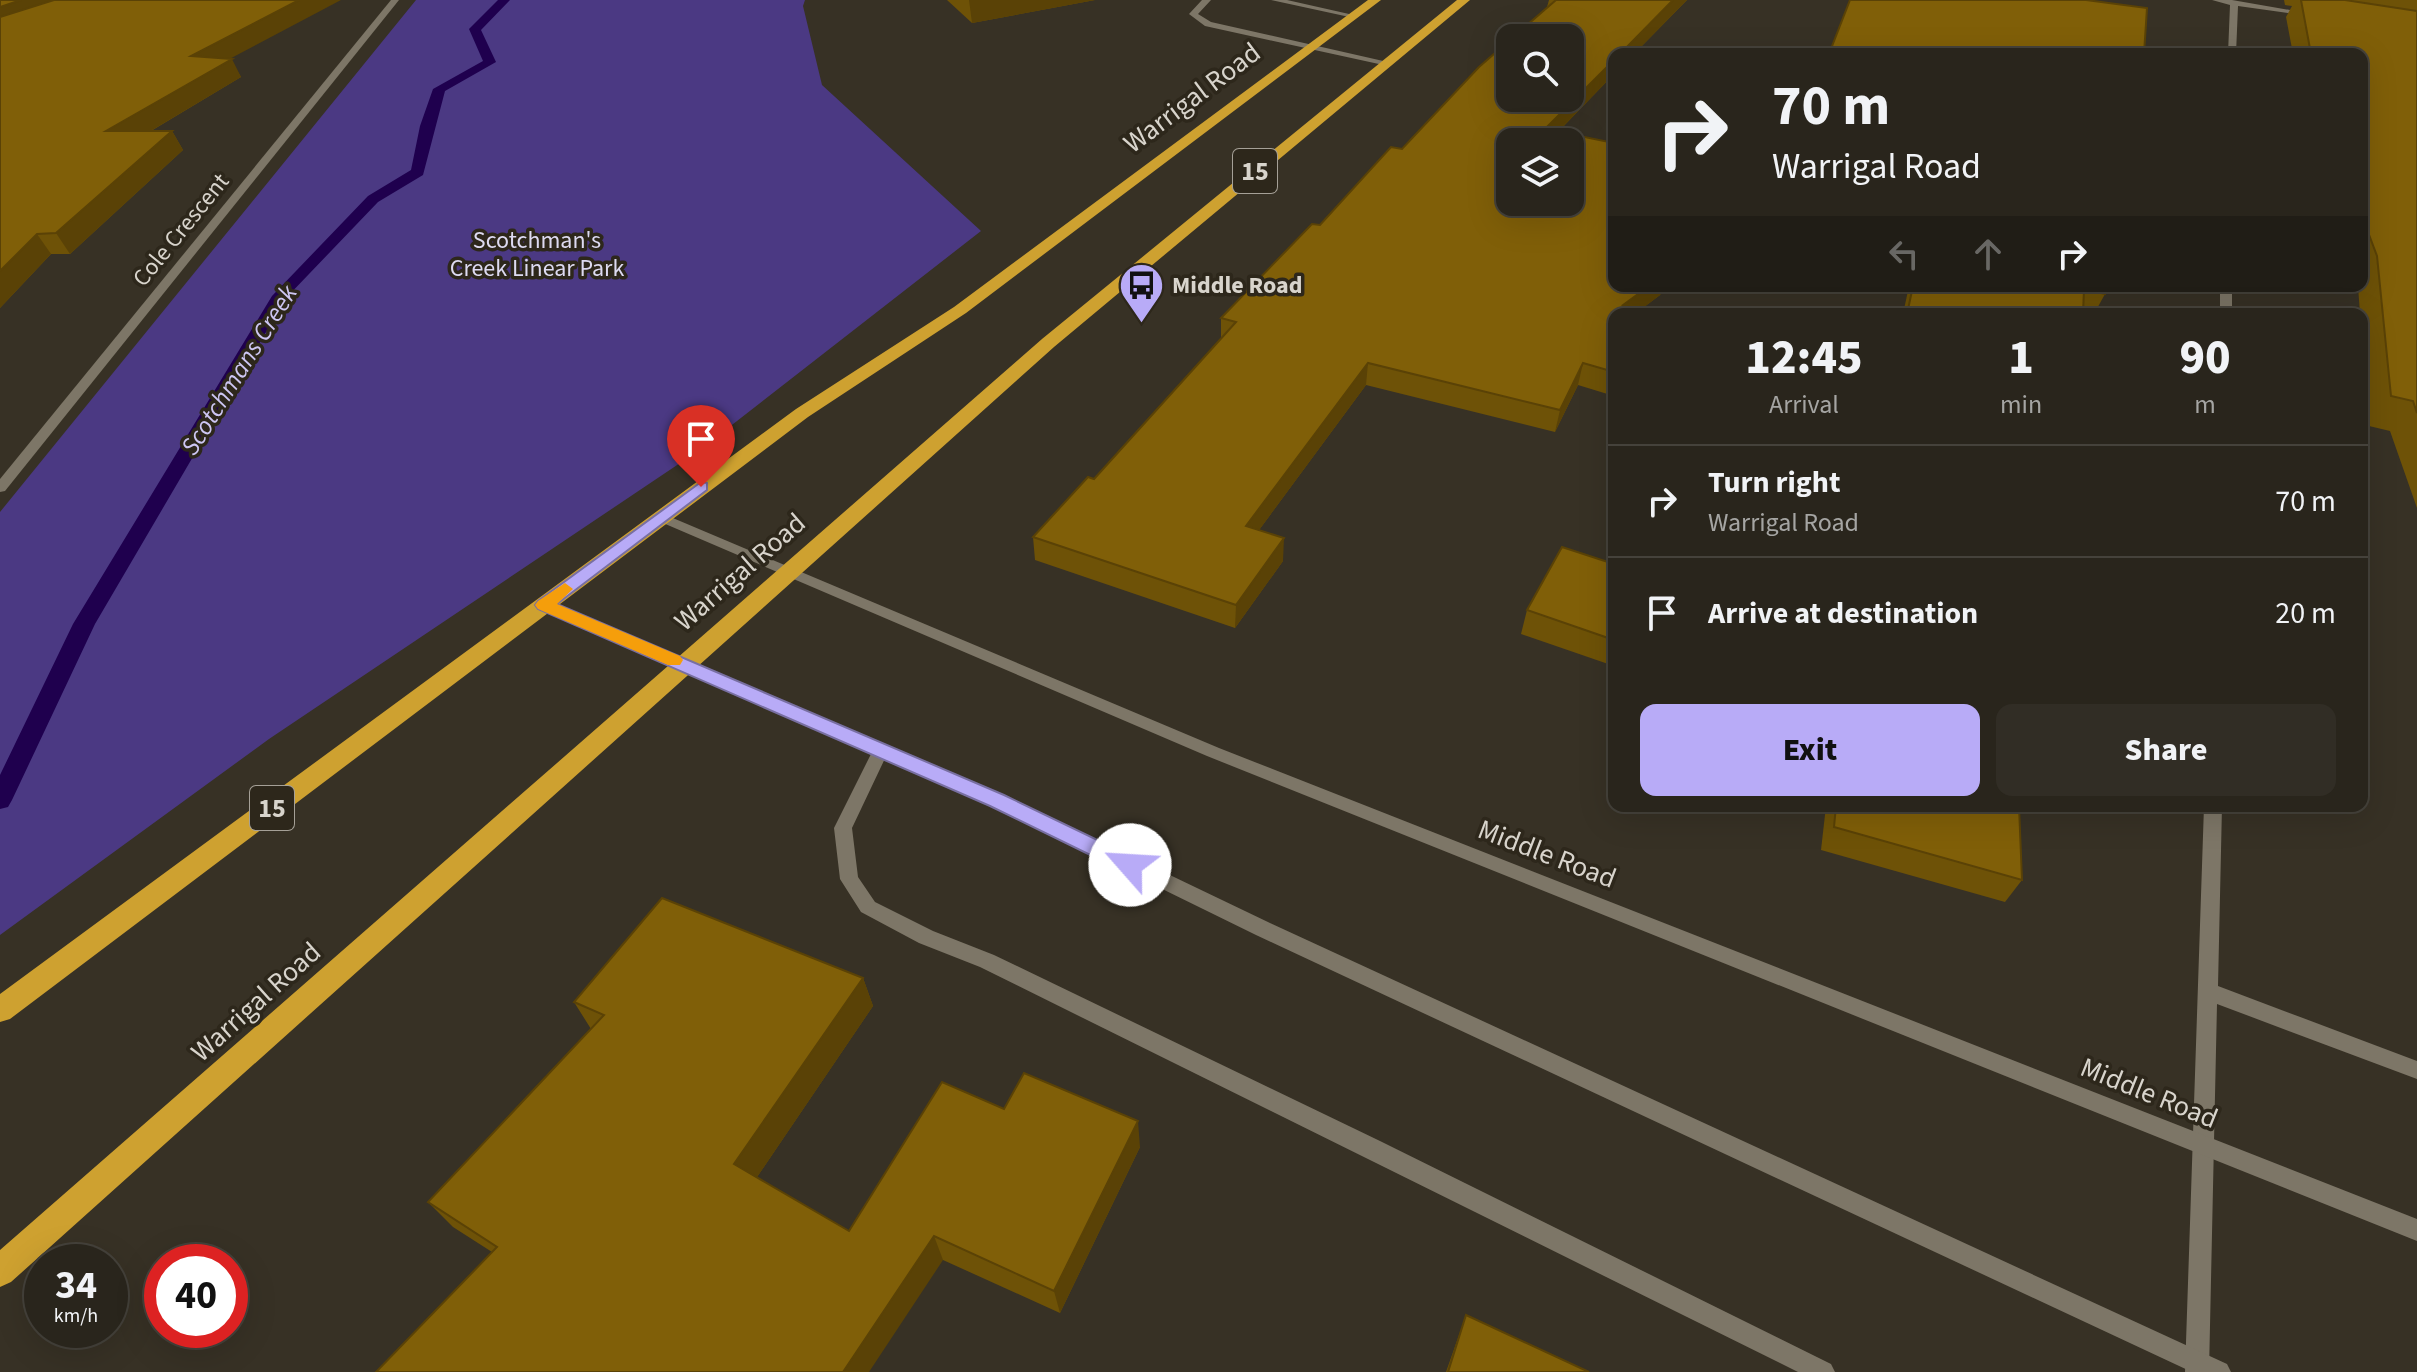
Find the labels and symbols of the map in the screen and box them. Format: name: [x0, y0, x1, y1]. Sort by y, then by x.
street label: Warrigal Road: [1115, 33, 1269, 163]
road number: 15: [1233, 149, 1277, 193]
street label: Cole Crescent: [124, 166, 238, 294]
park label: Scotchman's Creek Linear Park: [450, 223, 624, 286]
bus stop icon: Middle Road: [1117, 261, 1165, 324]
place label: Middle Road: [1172, 268, 1302, 303]
water label: Scotchmans Creek: [172, 277, 307, 462]
pin: [667, 405, 735, 487]
street label: Warrigal Road: [666, 504, 814, 640]
road number: 15: [250, 786, 294, 830]
street label: Middle Road: [1472, 809, 1622, 899]
position arrow: [1088, 823, 1172, 907]
street label: Warrigal Road: [182, 933, 330, 1071]
street label: Middle Road: [2074, 1047, 2224, 1139]
speed limit sign: 40: [144, 1244, 248, 1348]

